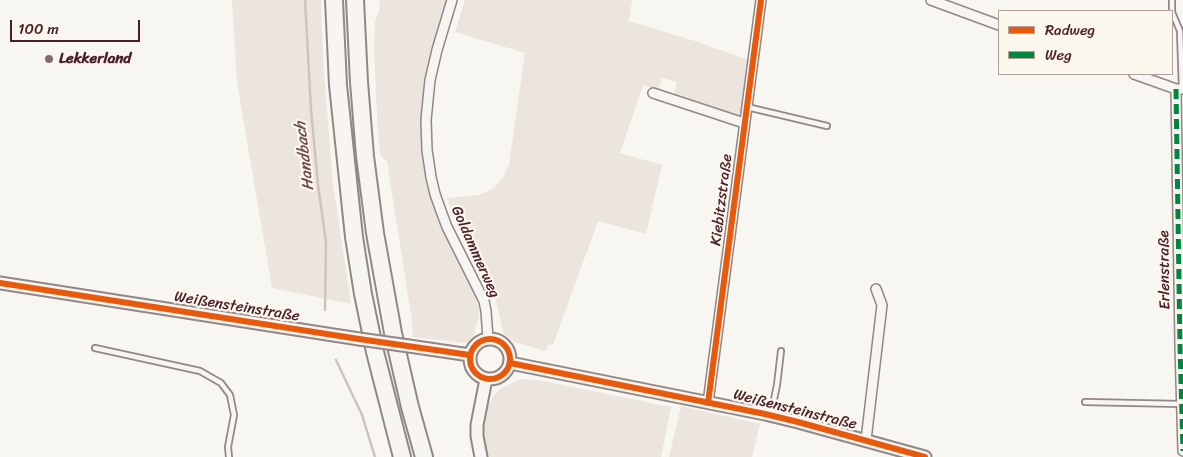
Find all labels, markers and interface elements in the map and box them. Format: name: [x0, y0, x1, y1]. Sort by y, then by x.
scale bar: [12, 10, 142, 42]
legend: [998, 10, 1173, 75]
text: 100 m: [18, 16, 59, 42]
text: Radweg: [1045, 17, 1095, 43]
text: Weg: [1045, 42, 1072, 68]
place label: Lekkerland: [59, 50, 131, 68]
marker: Lekkerland: [43, 53, 55, 65]
water label: Handbach: [291, 120, 319, 192]
street label: Kiebitzstraße: [707, 153, 737, 247]
street label: Goldammerweg: [447, 203, 503, 301]
street label: Erlenstraße: [1155, 230, 1175, 310]
street label: Weißensteinstraße: [173, 288, 301, 326]
street label: Weißensteinstraße: [731, 386, 859, 434]

